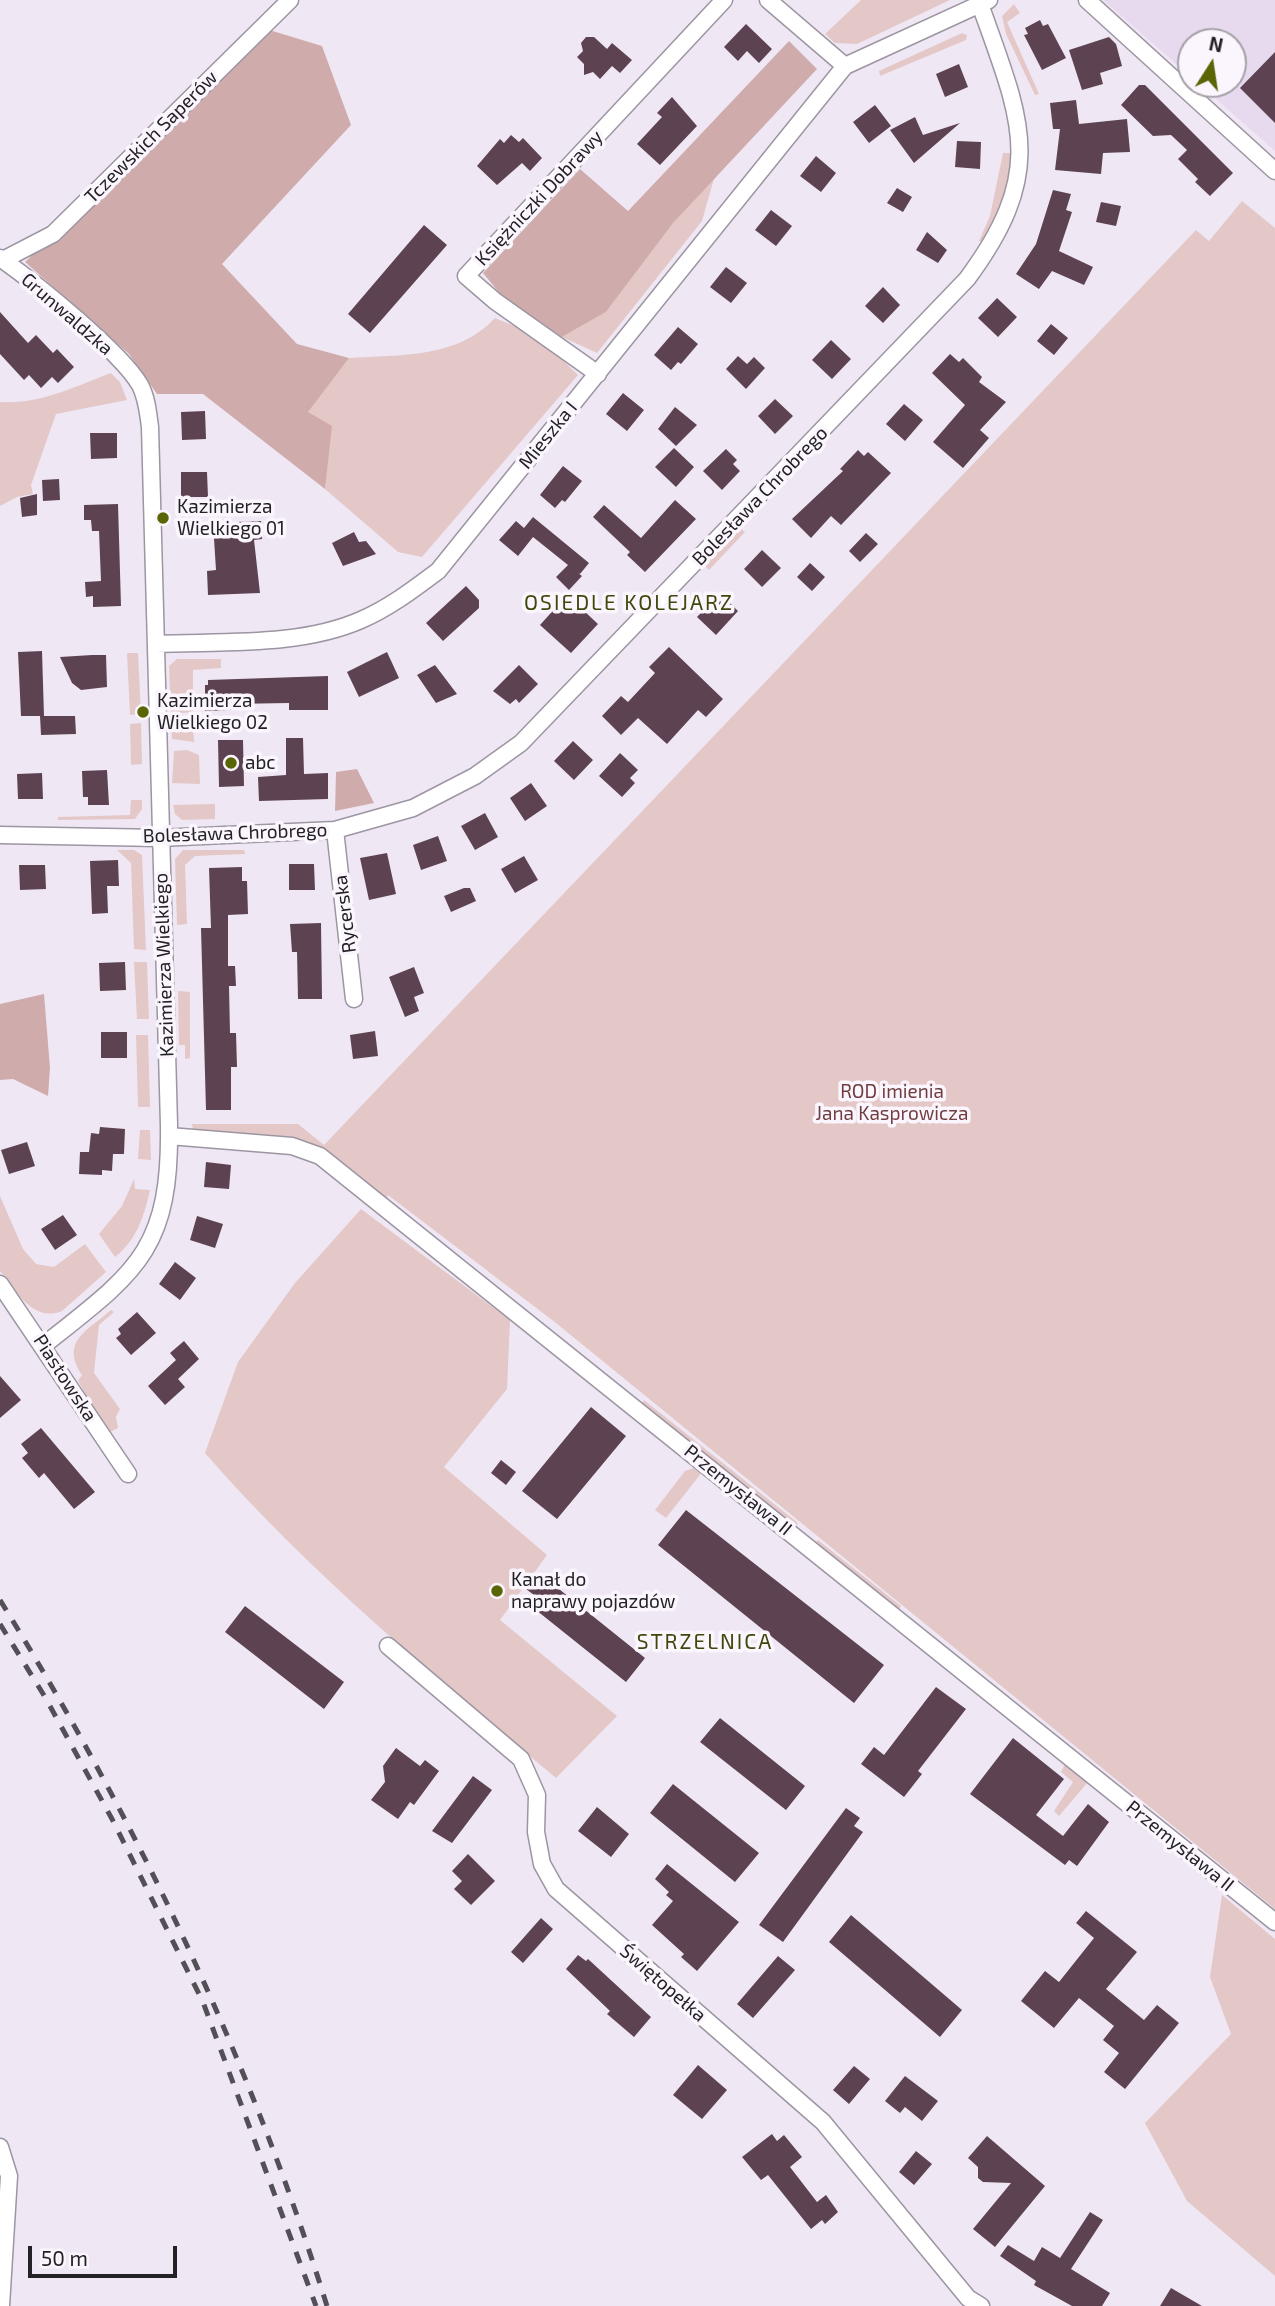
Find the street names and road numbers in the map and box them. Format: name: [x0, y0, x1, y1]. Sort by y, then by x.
street label: Tczewskich Saperów: [80, 66, 222, 208]
street label: Księżniczki Dobrawy: [470, 126, 608, 270]
street label: Grunwaldzka: [17, 268, 117, 360]
street label: Mieszka I: [514, 397, 582, 473]
street label: Bolesława Chrobrego: [688, 422, 832, 570]
street label: Bolesława Chrobrego: [142, 818, 328, 848]
street label: Kazimierza Wielkiego: [149, 873, 179, 1057]
street label: Rycerska: [329, 874, 361, 954]
street label: Piastowska: [28, 1330, 102, 1426]
street label: Przemysława II: [680, 1440, 796, 1540]
street label: Przemysława II: [1122, 1796, 1238, 1896]
street label: Świętopełka: [615, 1939, 711, 2027]

